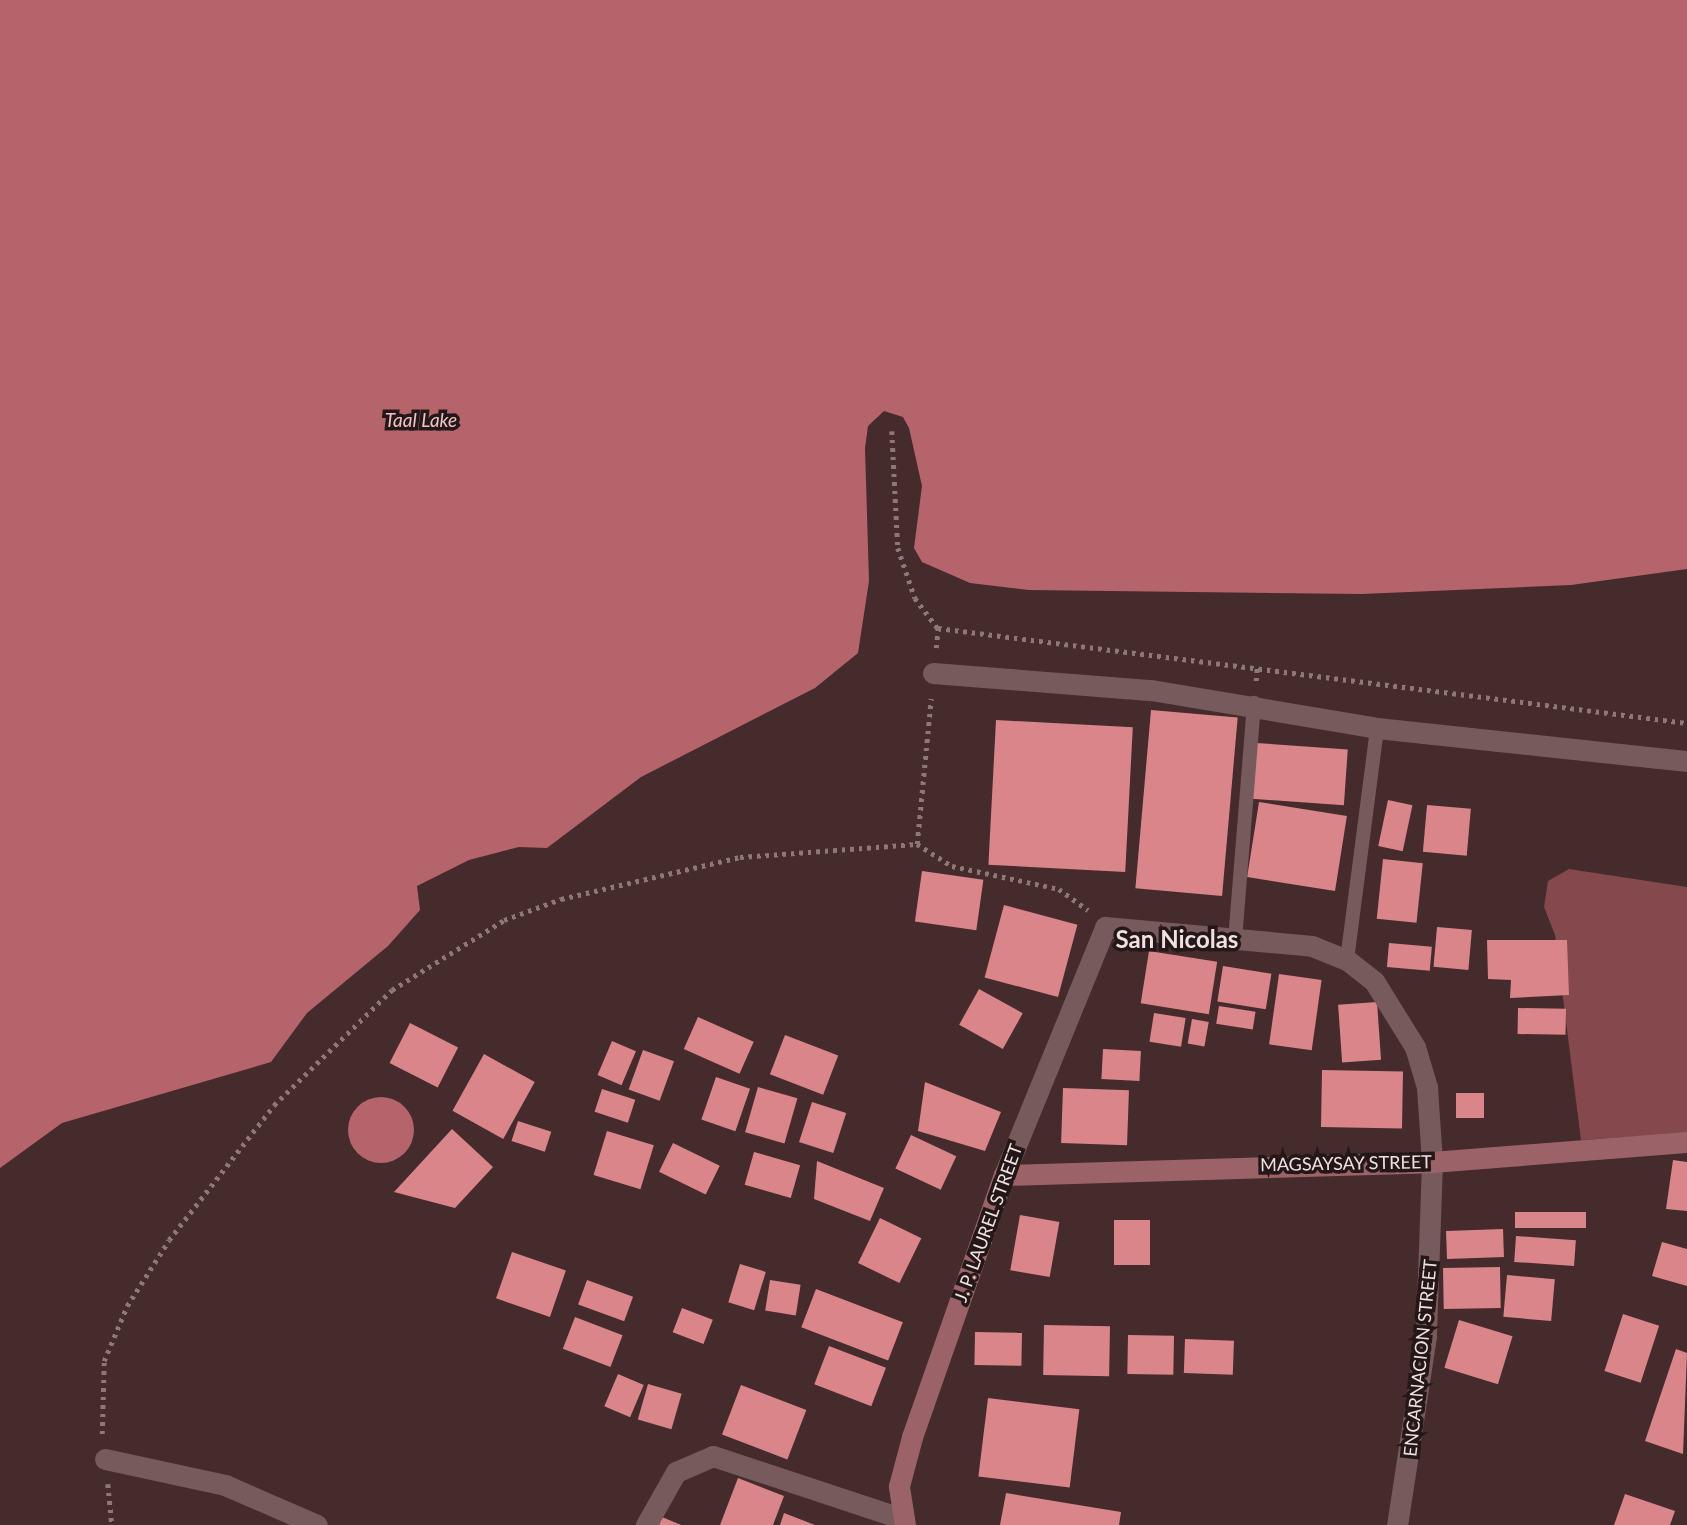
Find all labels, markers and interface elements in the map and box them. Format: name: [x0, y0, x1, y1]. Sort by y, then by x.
water label: Taal Lake: [385, 409, 457, 431]
district label: San Nicolas: [1116, 925, 1238, 953]
street label: J. P. LAUREL STREET: [949, 1141, 1027, 1305]
street label: MAGSAYSAY STREET: [1260, 1151, 1432, 1175]
street label: ENCARNACION STREET: [1399, 1258, 1441, 1458]

